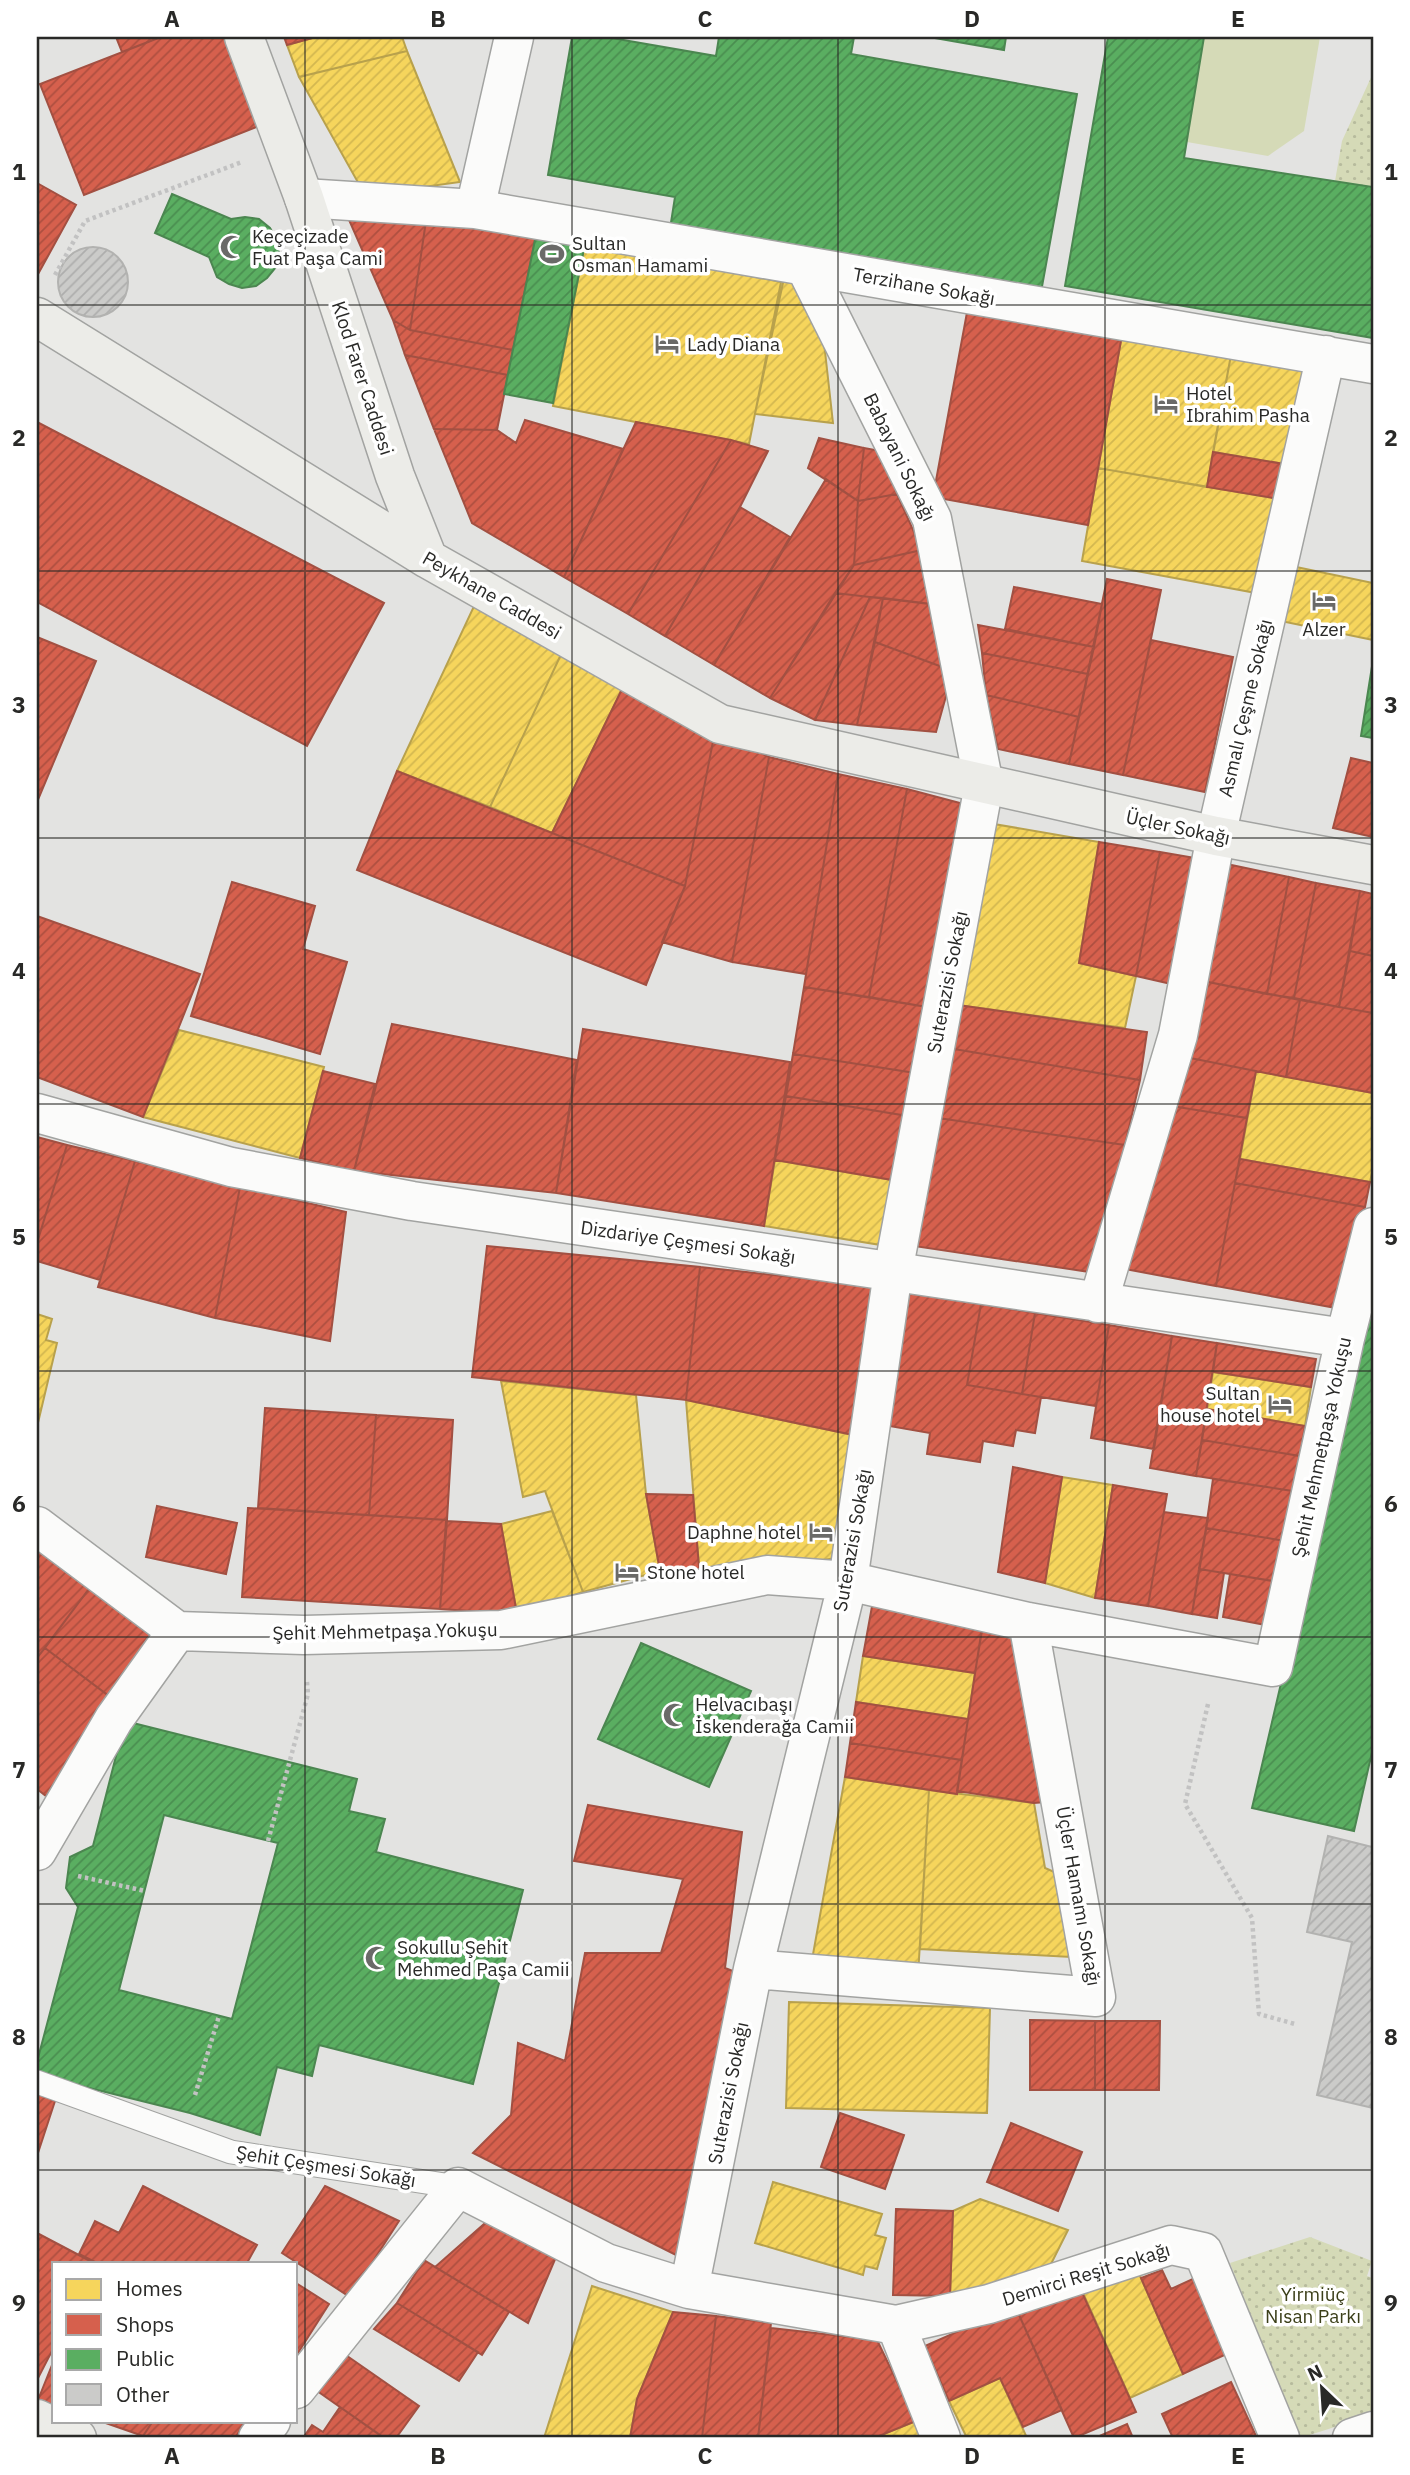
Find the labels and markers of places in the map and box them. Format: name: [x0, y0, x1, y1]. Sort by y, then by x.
place label: Keçeçizade Fuat Paşa Cami: [252, 224, 383, 270]
place label: Sultan Osman Hamami: [572, 231, 708, 277]
mosque icon: Keçeçizade Fuat Paşa Cami: [218, 233, 246, 261]
sports icon: Sultan Osman Hamami: [538, 240, 566, 268]
hotel icon: Lady Diana: [653, 330, 681, 358]
place label: Lady Diana: [687, 332, 780, 356]
place label: Hotel Ibrahim Pasha: [1186, 381, 1310, 427]
hotel icon: Hotel Ibrahim Pasha: [1152, 390, 1180, 418]
hotel icon: Alzer: [1310, 587, 1338, 615]
place label: Alzer: [1302, 617, 1346, 641]
place label: Sultan house hotel: [1160, 1381, 1260, 1427]
hotel icon: Sultan house hotel: [1266, 1390, 1294, 1418]
hotel icon: Daphne hotel: [807, 1518, 835, 1546]
place label: Daphne hotel: [687, 1520, 801, 1544]
hotel icon: Stone hotel: [613, 1558, 641, 1586]
place label: Stone hotel: [647, 1560, 745, 1584]
place label: Helvacıbaşı İskenderağa Camii: [695, 1692, 854, 1738]
mosque icon: Helvacıbaşı İskenderağa Camii: [661, 1701, 689, 1729]
place label: Sokullu Şehit Mehmed Paşa Camii: [397, 1935, 570, 1981]
mosque icon: Sokullu Şehit Mehmed Paşa Camii: [363, 1944, 391, 1972]

